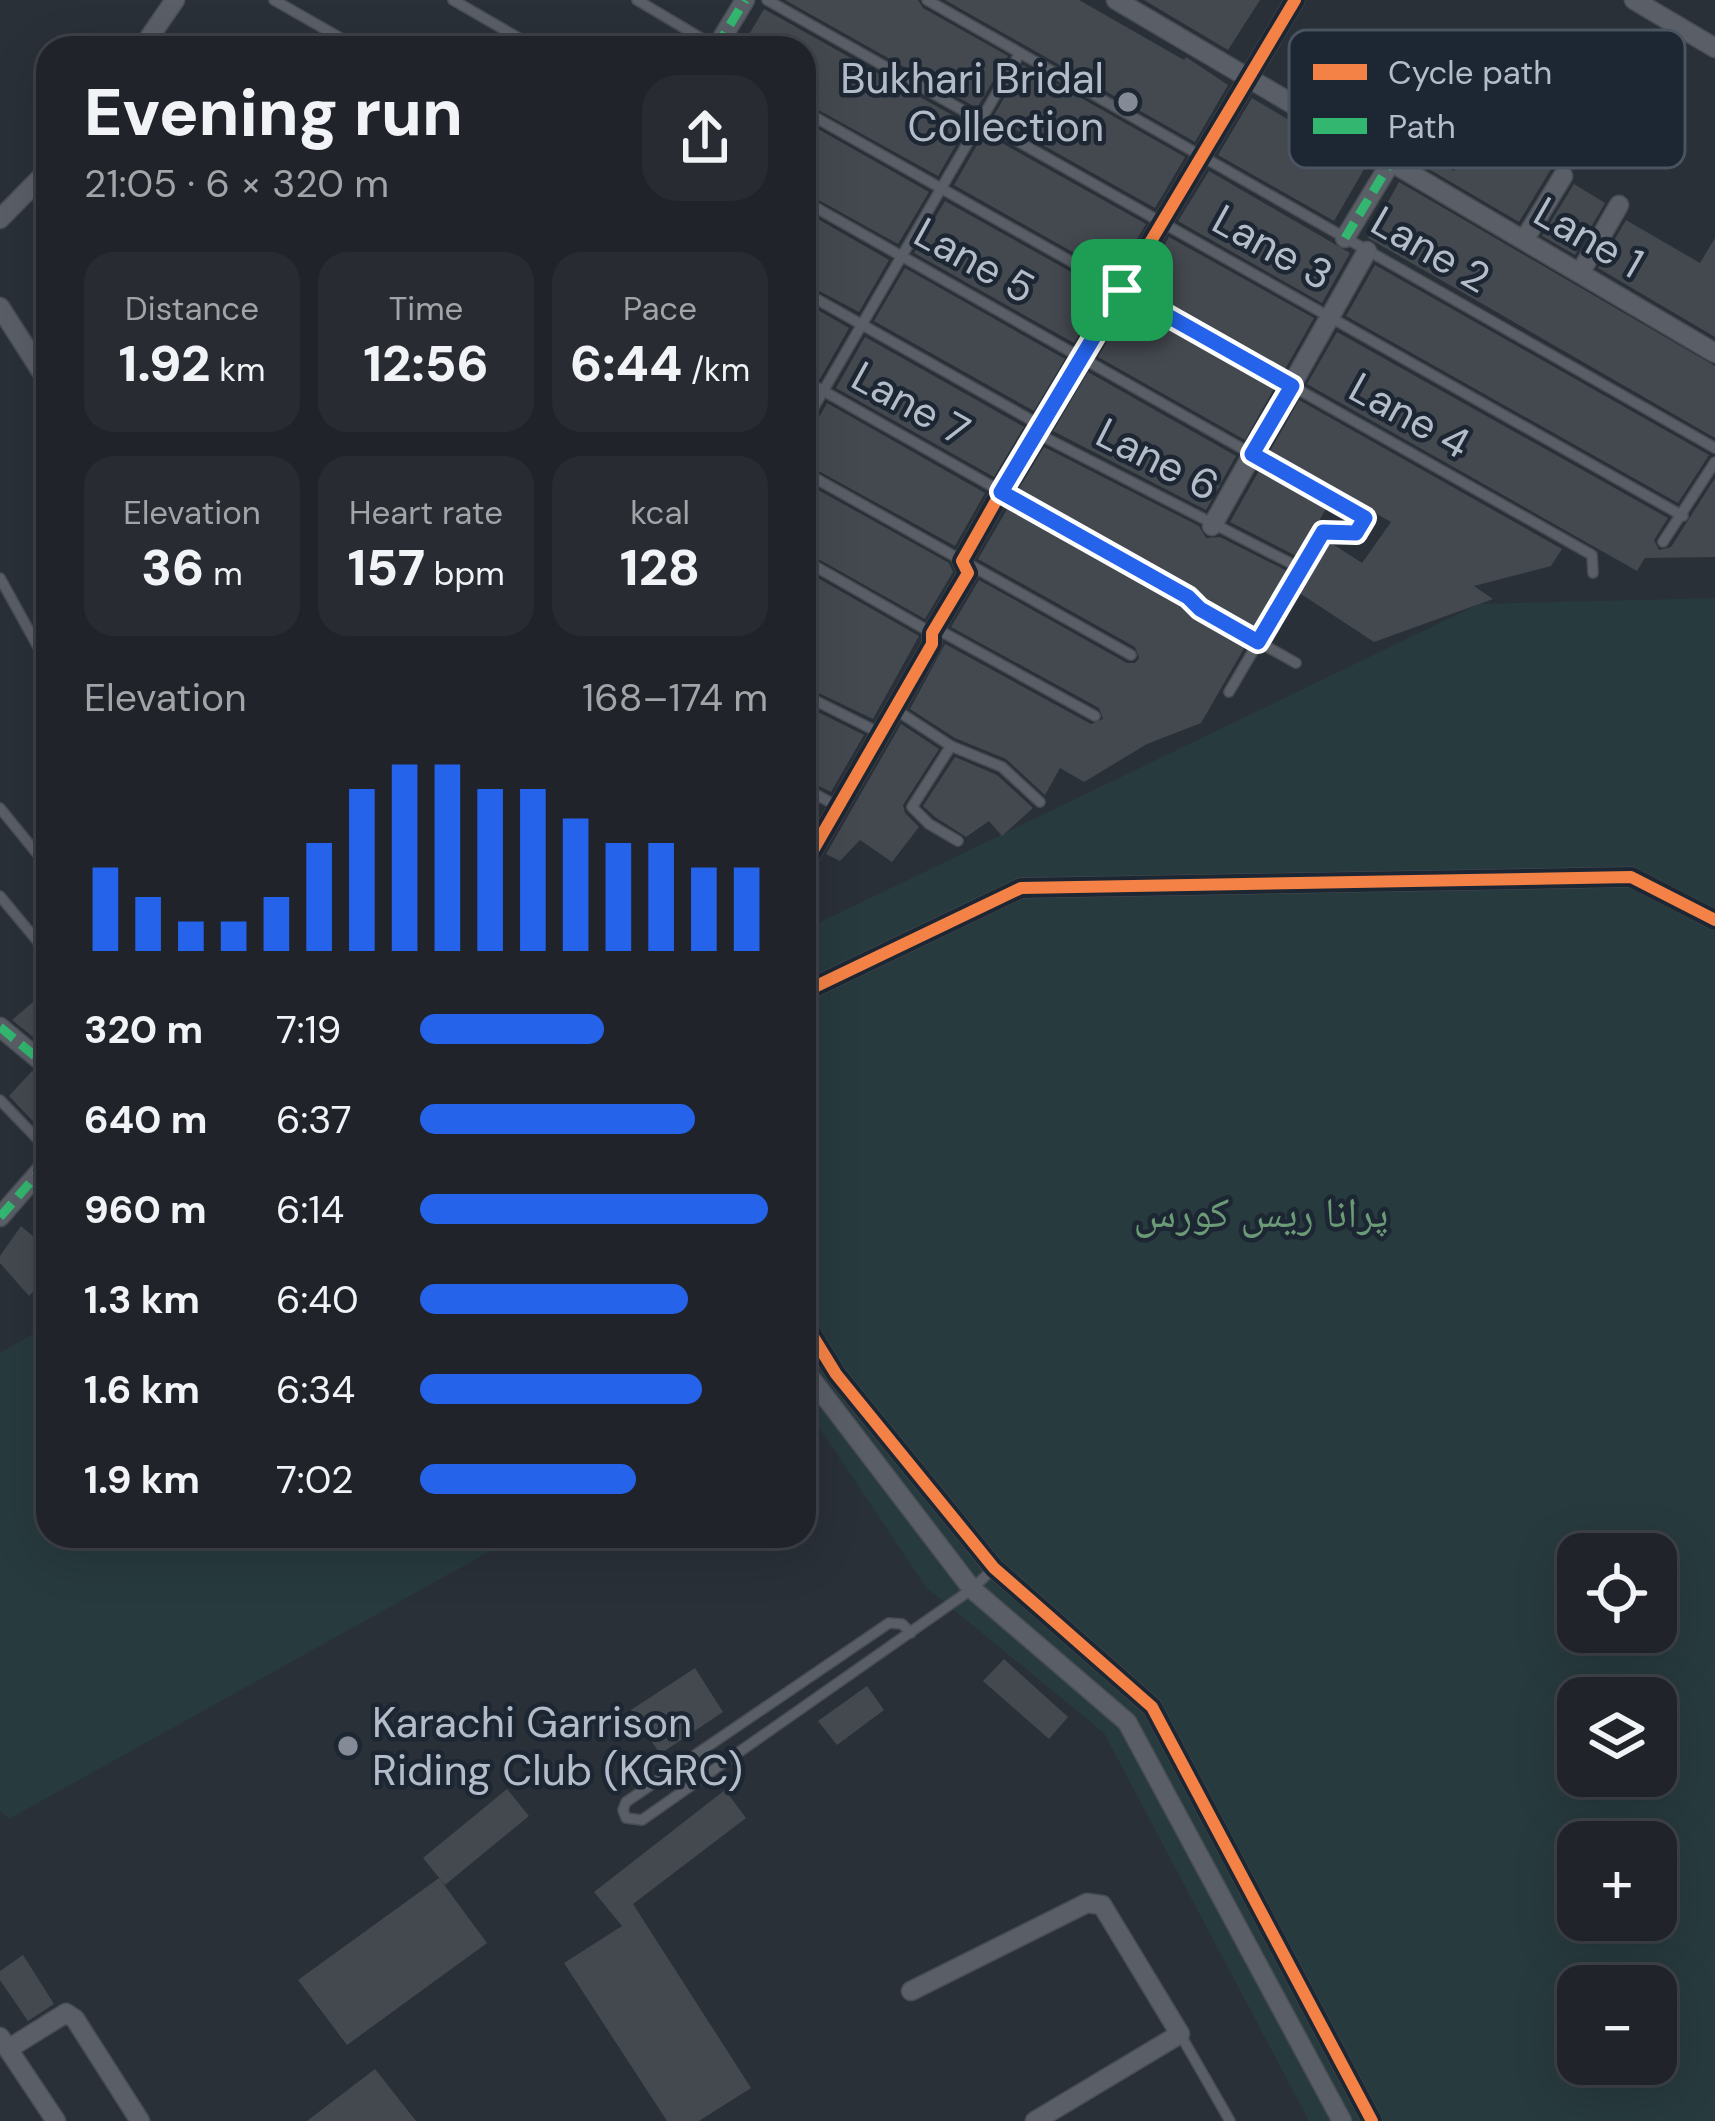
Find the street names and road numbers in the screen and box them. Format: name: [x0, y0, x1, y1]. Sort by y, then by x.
street label: Lane 1: [1524, 184, 1653, 291]
street label: Lane 3: [1203, 192, 1342, 303]
street label: Lane 2: [1361, 194, 1500, 305]
street label: Lane 5: [905, 205, 1045, 316]
street label: Lane 7: [842, 349, 979, 458]
street label: Lane 4: [1340, 360, 1480, 471]
street label: Lane 6: [1087, 405, 1228, 514]

